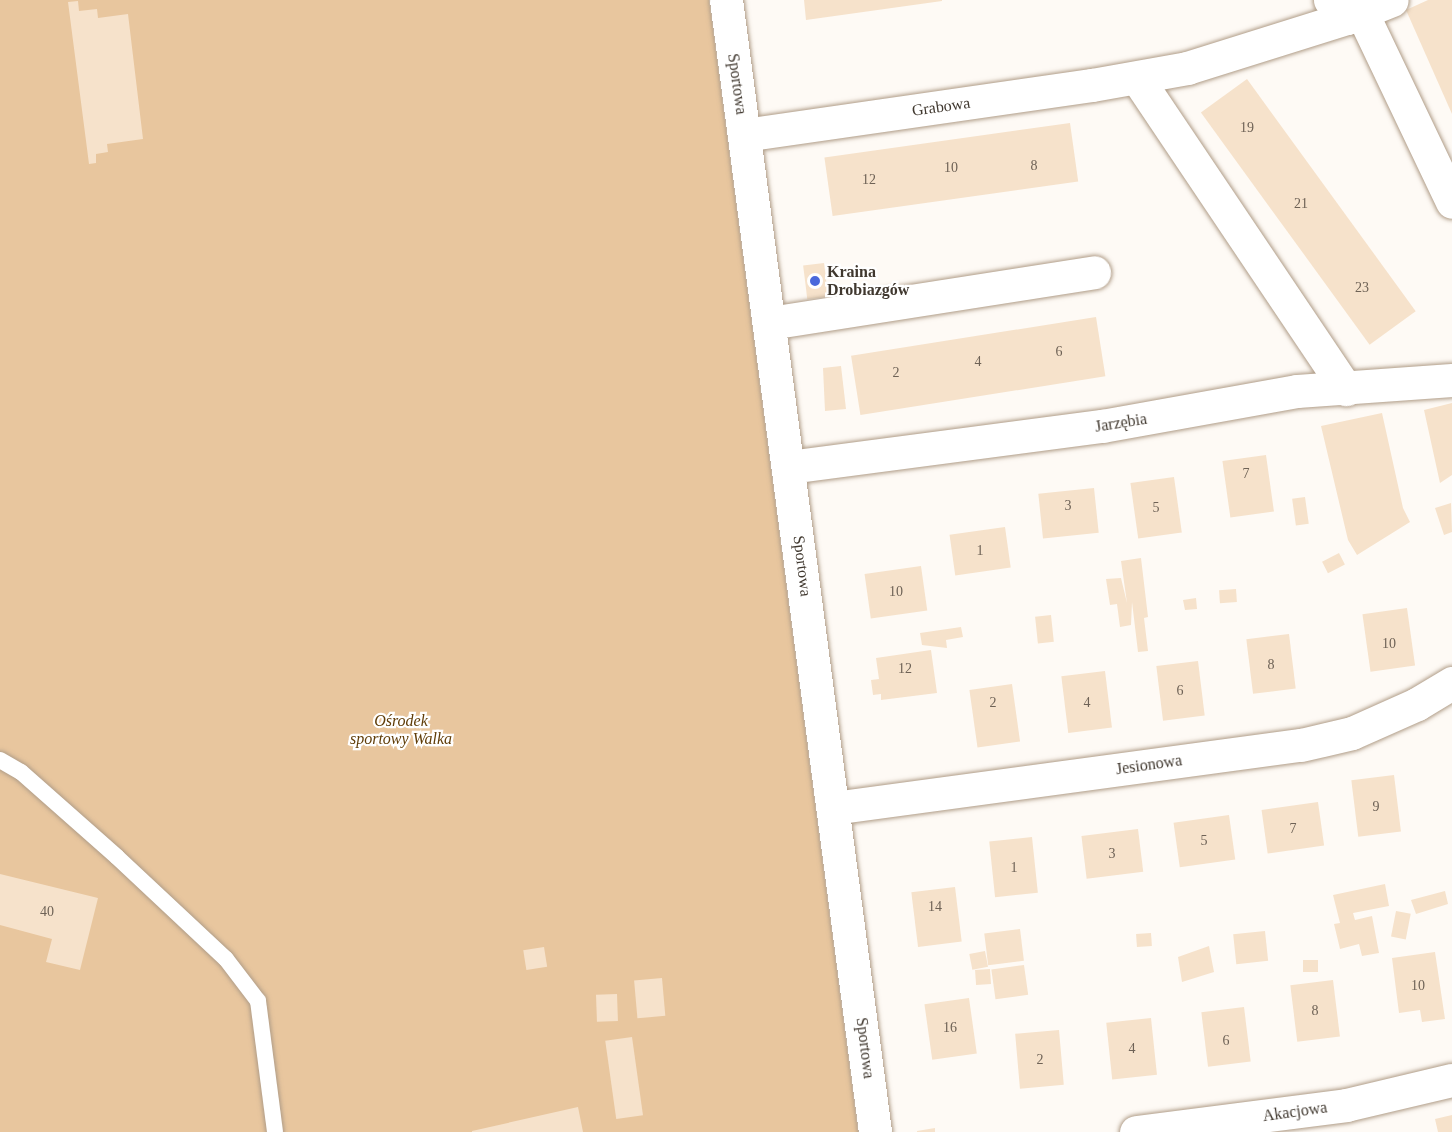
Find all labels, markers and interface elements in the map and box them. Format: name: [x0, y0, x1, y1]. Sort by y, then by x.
street label: Sportowa: [723, 52, 751, 116]
street label: Grabowa: [911, 93, 971, 121]
house number: 19: [1240, 120, 1254, 136]
house number: 8: [1030, 158, 1038, 174]
house number: 10: [944, 160, 958, 176]
house number: 12: [862, 172, 876, 188]
house number: 21: [1294, 196, 1308, 212]
place label: Kraina Drobiazgów: [827, 262, 909, 300]
marker: Kraina Drobiazgów: [808, 274, 822, 288]
house number: 23: [1355, 280, 1369, 296]
house number: 6: [1056, 344, 1062, 360]
house number: 4: [974, 354, 982, 370]
house number: 2: [892, 365, 900, 381]
street label: Jarzębia: [1094, 409, 1148, 437]
house number: 7: [1242, 466, 1250, 482]
house number: 3: [1064, 498, 1072, 514]
house number: 5: [1152, 500, 1160, 516]
street label: Sportowa: [789, 534, 815, 598]
house number: 1: [976, 543, 984, 559]
house number: 10: [889, 584, 903, 600]
house number: 10: [1382, 636, 1396, 652]
house number: 8: [1268, 657, 1274, 673]
house number: 12: [898, 661, 912, 677]
house number: 6: [1176, 683, 1184, 699]
house number: 2: [990, 695, 996, 711]
house number: 4: [1084, 695, 1090, 711]
park label: Ośrodek sportowy Walka: [350, 711, 452, 749]
street label: Jesionowa: [1115, 751, 1183, 779]
house number: 9: [1372, 799, 1380, 815]
house number: 7: [1290, 821, 1296, 837]
house number: 5: [1200, 833, 1208, 849]
house number: 3: [1108, 846, 1116, 862]
house number: 1: [1010, 860, 1018, 876]
house number: 14: [928, 899, 942, 915]
house number: 40: [40, 904, 54, 920]
house number: 10: [1411, 978, 1425, 994]
house number: 8: [1312, 1003, 1318, 1019]
street label: Sportowa: [852, 1016, 878, 1080]
house number: 16: [943, 1020, 957, 1036]
house number: 6: [1222, 1033, 1230, 1049]
house number: 4: [1128, 1041, 1136, 1057]
house number: 2: [1036, 1052, 1044, 1068]
street label: Akacjowa: [1262, 1098, 1328, 1126]

